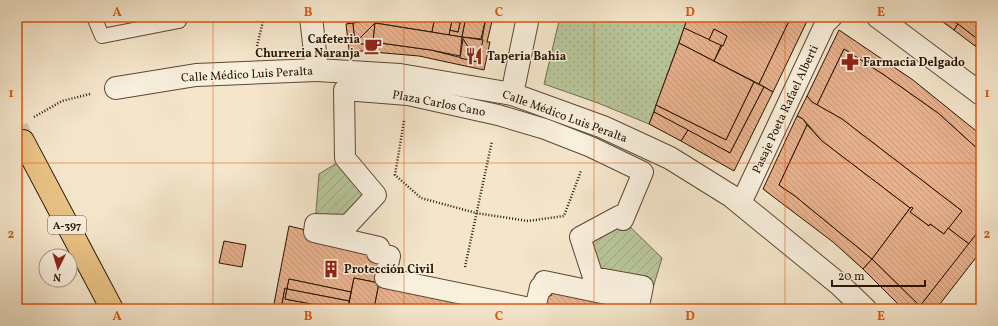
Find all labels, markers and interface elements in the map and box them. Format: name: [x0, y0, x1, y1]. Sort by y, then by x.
text: A: [112, 4, 122, 22]
text: B: [304, 4, 313, 22]
text: C: [495, 4, 503, 22]
text: D: [685, 4, 695, 22]
text: E: [877, 4, 885, 22]
place label: Cafeteria Churreria Naranja: [255, 32, 360, 62]
cafe icon: Cafeteria Churreria Naranja: [363, 36, 383, 56]
street label: Pasaje Poeta Rafael Alberti: [749, 42, 823, 176]
restaurant icon: Taperia Bahia: [464, 46, 484, 66]
place label: Taperia Bahia: [487, 49, 567, 65]
pharmacy icon: Farmacia Delgado: [840, 52, 860, 72]
place label: Farmacia Delgado: [863, 55, 965, 71]
street label: Calle Médico Luis Peralta: [181, 64, 313, 86]
text: 1: [8, 85, 14, 103]
text: 1: [984, 85, 990, 103]
street label: Plaza Carlos Cano: [391, 87, 487, 121]
street label: Calle Médico Luis Peralta: [500, 87, 629, 147]
road number: A-397: [48, 216, 86, 234]
text: 2: [8, 226, 15, 244]
text: 2: [984, 226, 991, 244]
north arrow: [38, 248, 78, 288]
building icon: Protección Civil: [321, 259, 341, 279]
place label: Protección Civil: [344, 262, 434, 278]
scale bar: [832, 262, 925, 288]
text: N: [53, 269, 62, 284]
text: 20 m: [838, 269, 865, 285]
text: A: [112, 308, 122, 326]
text: B: [304, 308, 313, 326]
text: C: [495, 308, 503, 326]
text: D: [685, 308, 695, 326]
text: E: [877, 308, 885, 326]

